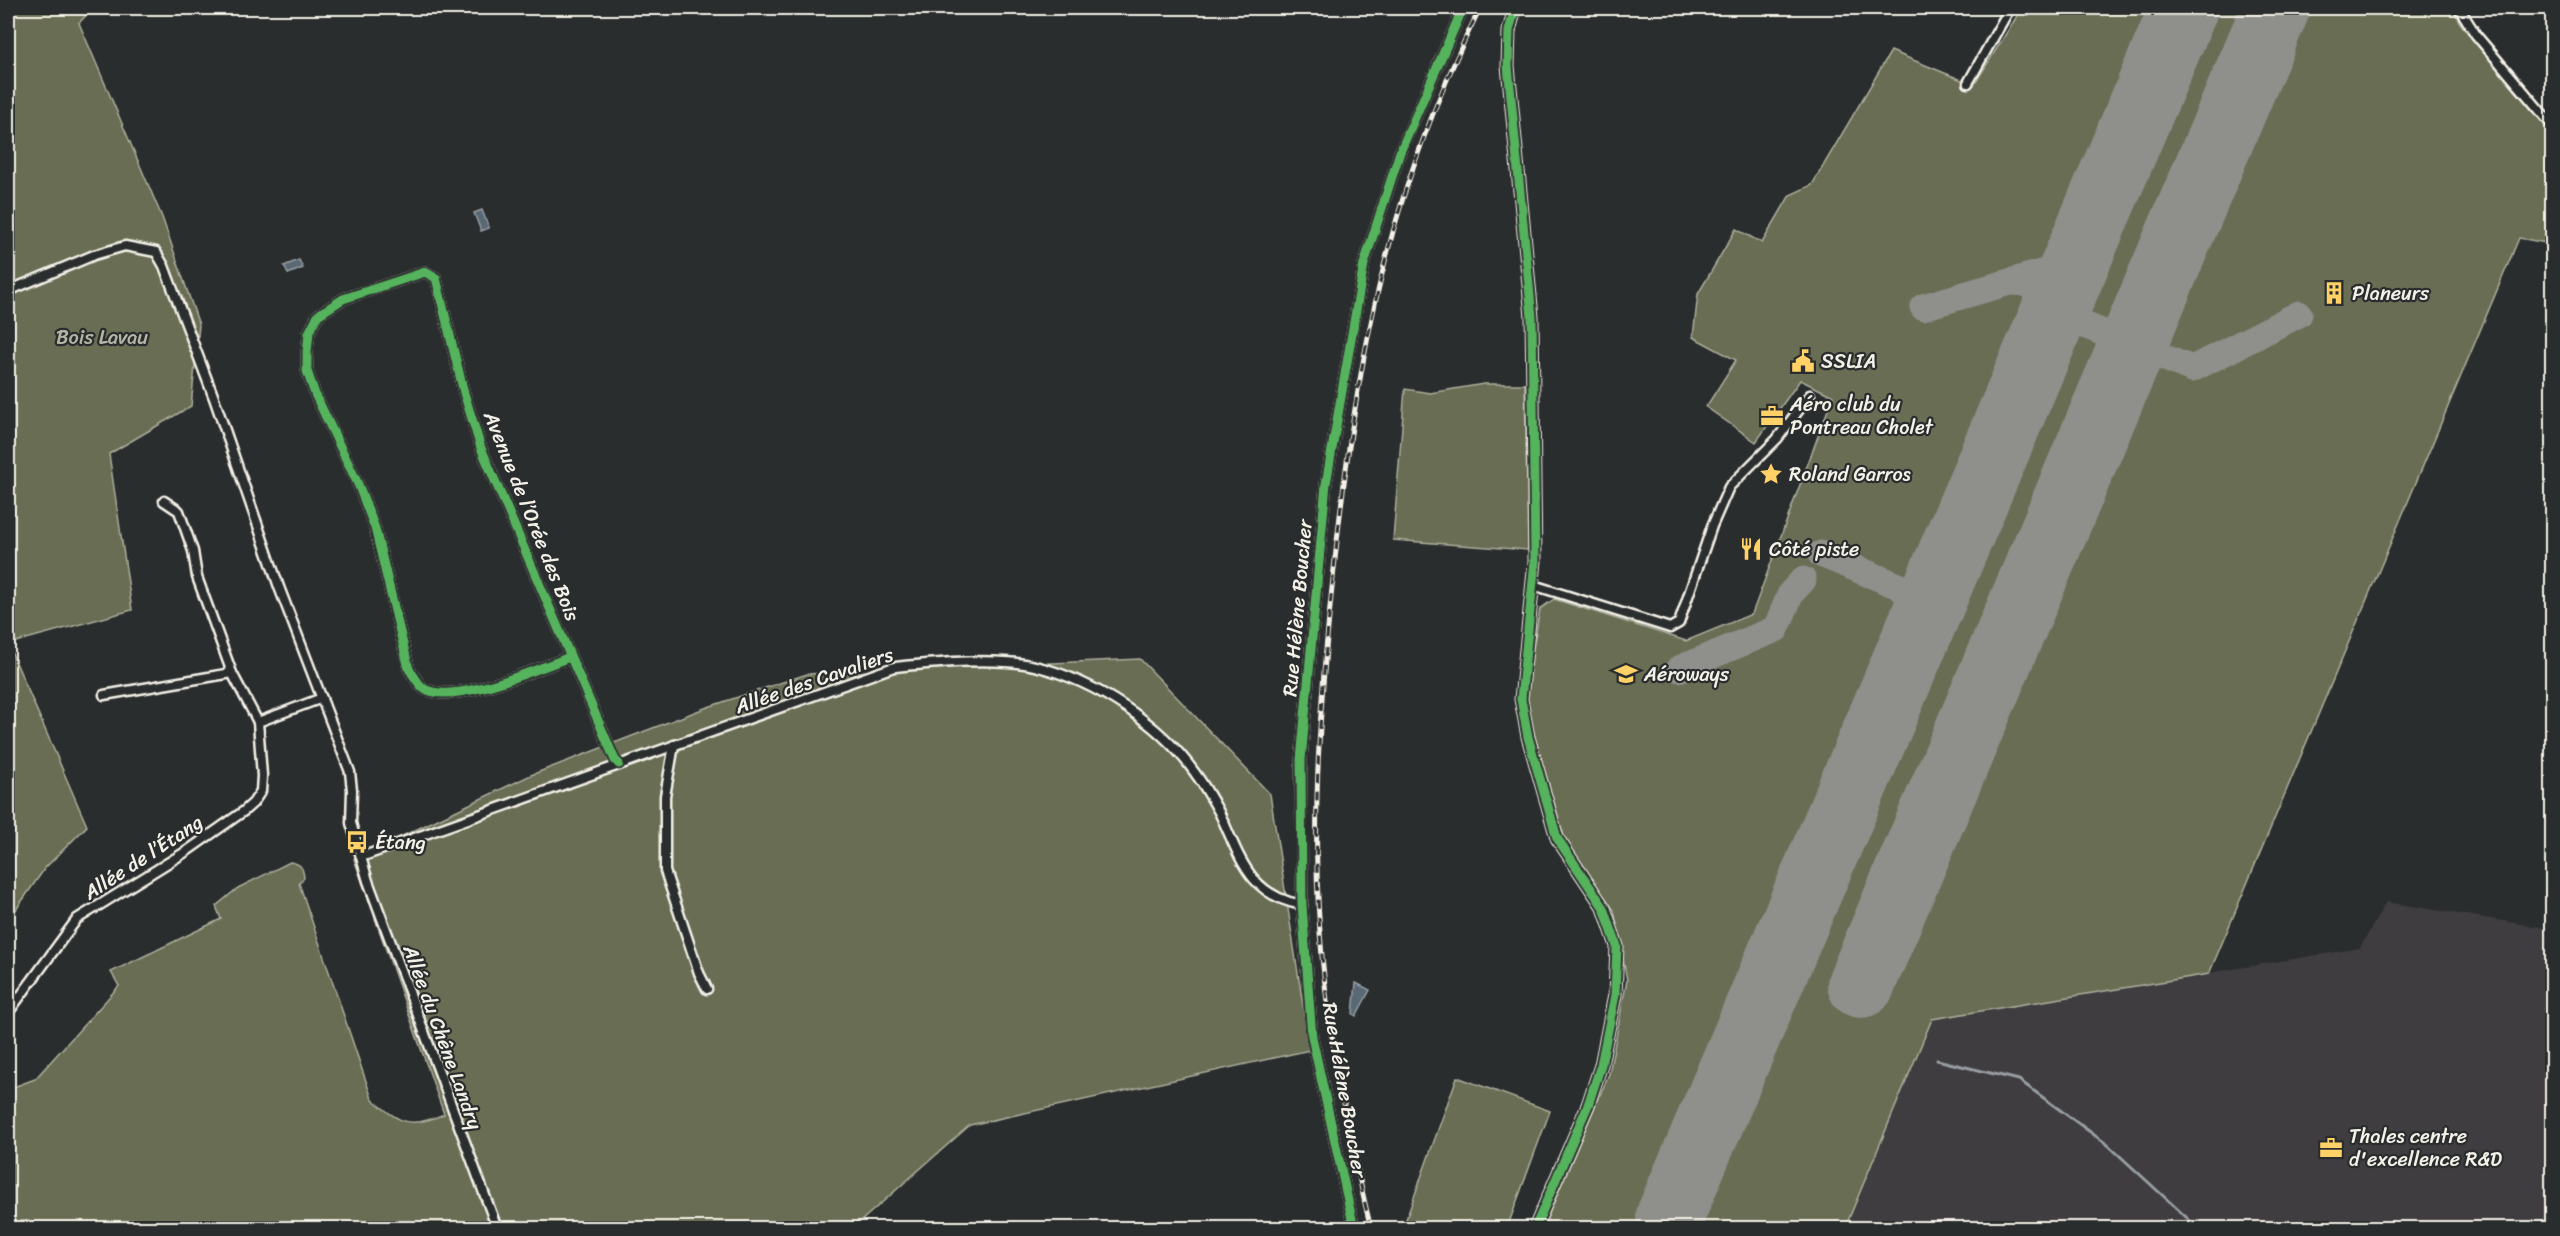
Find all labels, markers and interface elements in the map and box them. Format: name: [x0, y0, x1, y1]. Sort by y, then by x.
place label: Planeurs: [2352, 276, 2430, 311]
building icon: Planeurs: [2321, 280, 2347, 306]
park label: Bois Lavau: [56, 320, 148, 355]
place label: SSLIA: [1821, 344, 1876, 379]
public building icon: SSLIA: [1790, 348, 1816, 374]
place label: Aéro club du Pontreau Cholet: [1789, 387, 1934, 445]
office icon: Aéro club du Pontreau Cholet: [1759, 403, 1785, 429]
street label: Avenue de l’Orée des Bois: [473, 405, 590, 627]
place label: Roland Garros: [1789, 457, 1912, 492]
place icon: Roland Garros: [1758, 461, 1784, 487]
street label: Rue Hélène Boucher: [1272, 516, 1323, 698]
place label: Côté piste: [1769, 532, 1859, 567]
restaurant icon: Côté piste: [1738, 536, 1764, 562]
street label: Allée des Cavaliers: [729, 637, 899, 724]
place label: Aéroways: [1643, 657, 1730, 692]
school or university icon: Aéroways: [1613, 661, 1639, 687]
street label: Allée de l’Étang: [75, 805, 210, 910]
place label: Étang: [375, 825, 426, 860]
bus stop icon: Étang: [344, 829, 370, 855]
street label: Allée du Chêne Landry: [392, 939, 493, 1135]
street label: Rue Hélène Boucher: [1312, 1000, 1377, 1182]
place label: Thales centre d'excellence R&D: [2349, 1119, 2502, 1177]
office icon: Thales centre d'excellence R&D: [2318, 1135, 2344, 1161]

